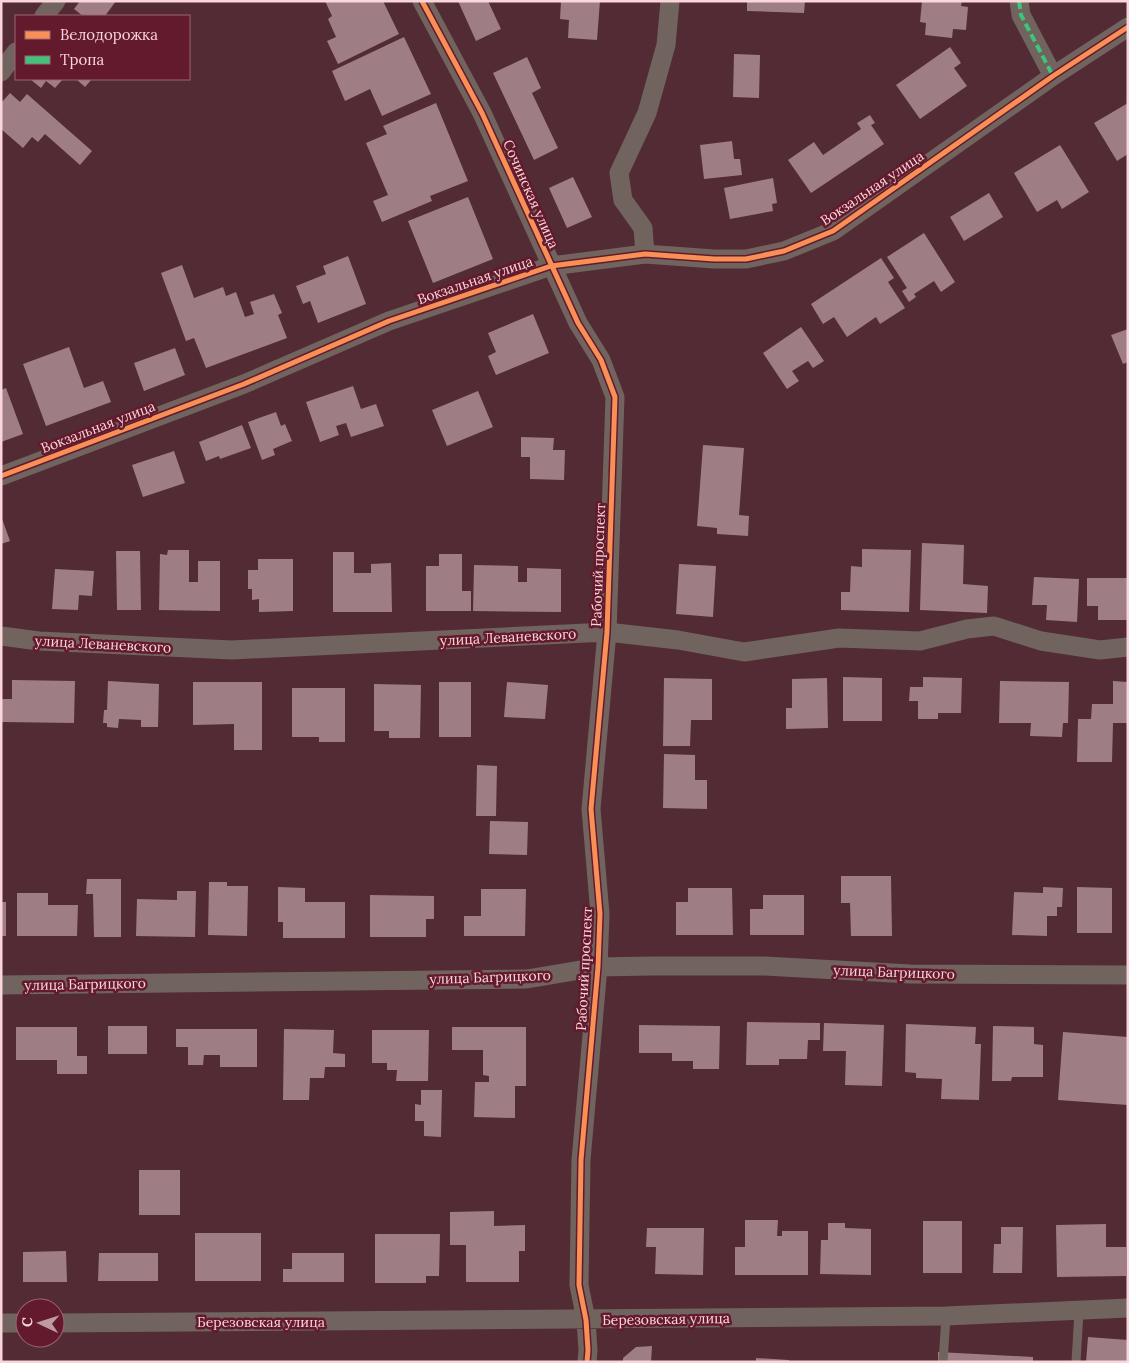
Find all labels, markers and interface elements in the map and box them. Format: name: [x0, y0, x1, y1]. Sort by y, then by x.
legend: [15, 15, 190, 80]
text: Велодорожка: [60, 25, 158, 44]
text: Тропа: [60, 50, 105, 69]
street label: Сочинская улица: [499, 137, 563, 251]
street label: Вокзальная улица: [817, 147, 927, 229]
street label: Вокзальная улица: [415, 252, 535, 308]
street label: Вокзальная улица: [38, 397, 158, 457]
street label: Рабочий проспект: [587, 503, 609, 627]
street label: улица Леваневского: [439, 624, 577, 650]
street label: улица Леваневского: [34, 631, 172, 657]
street label: Рабочий проспект: [572, 907, 596, 1031]
street label: улица Багрицкого: [833, 961, 955, 983]
street label: улица Багрицкого: [429, 966, 551, 988]
street label: улица Багрицкого: [24, 974, 146, 994]
north arrow: [15, 1298, 65, 1348]
street label: Березовская улица: [602, 1309, 730, 1329]
street label: Березовская улица: [197, 1313, 325, 1331]
text: С: [18, 1316, 36, 1328]

